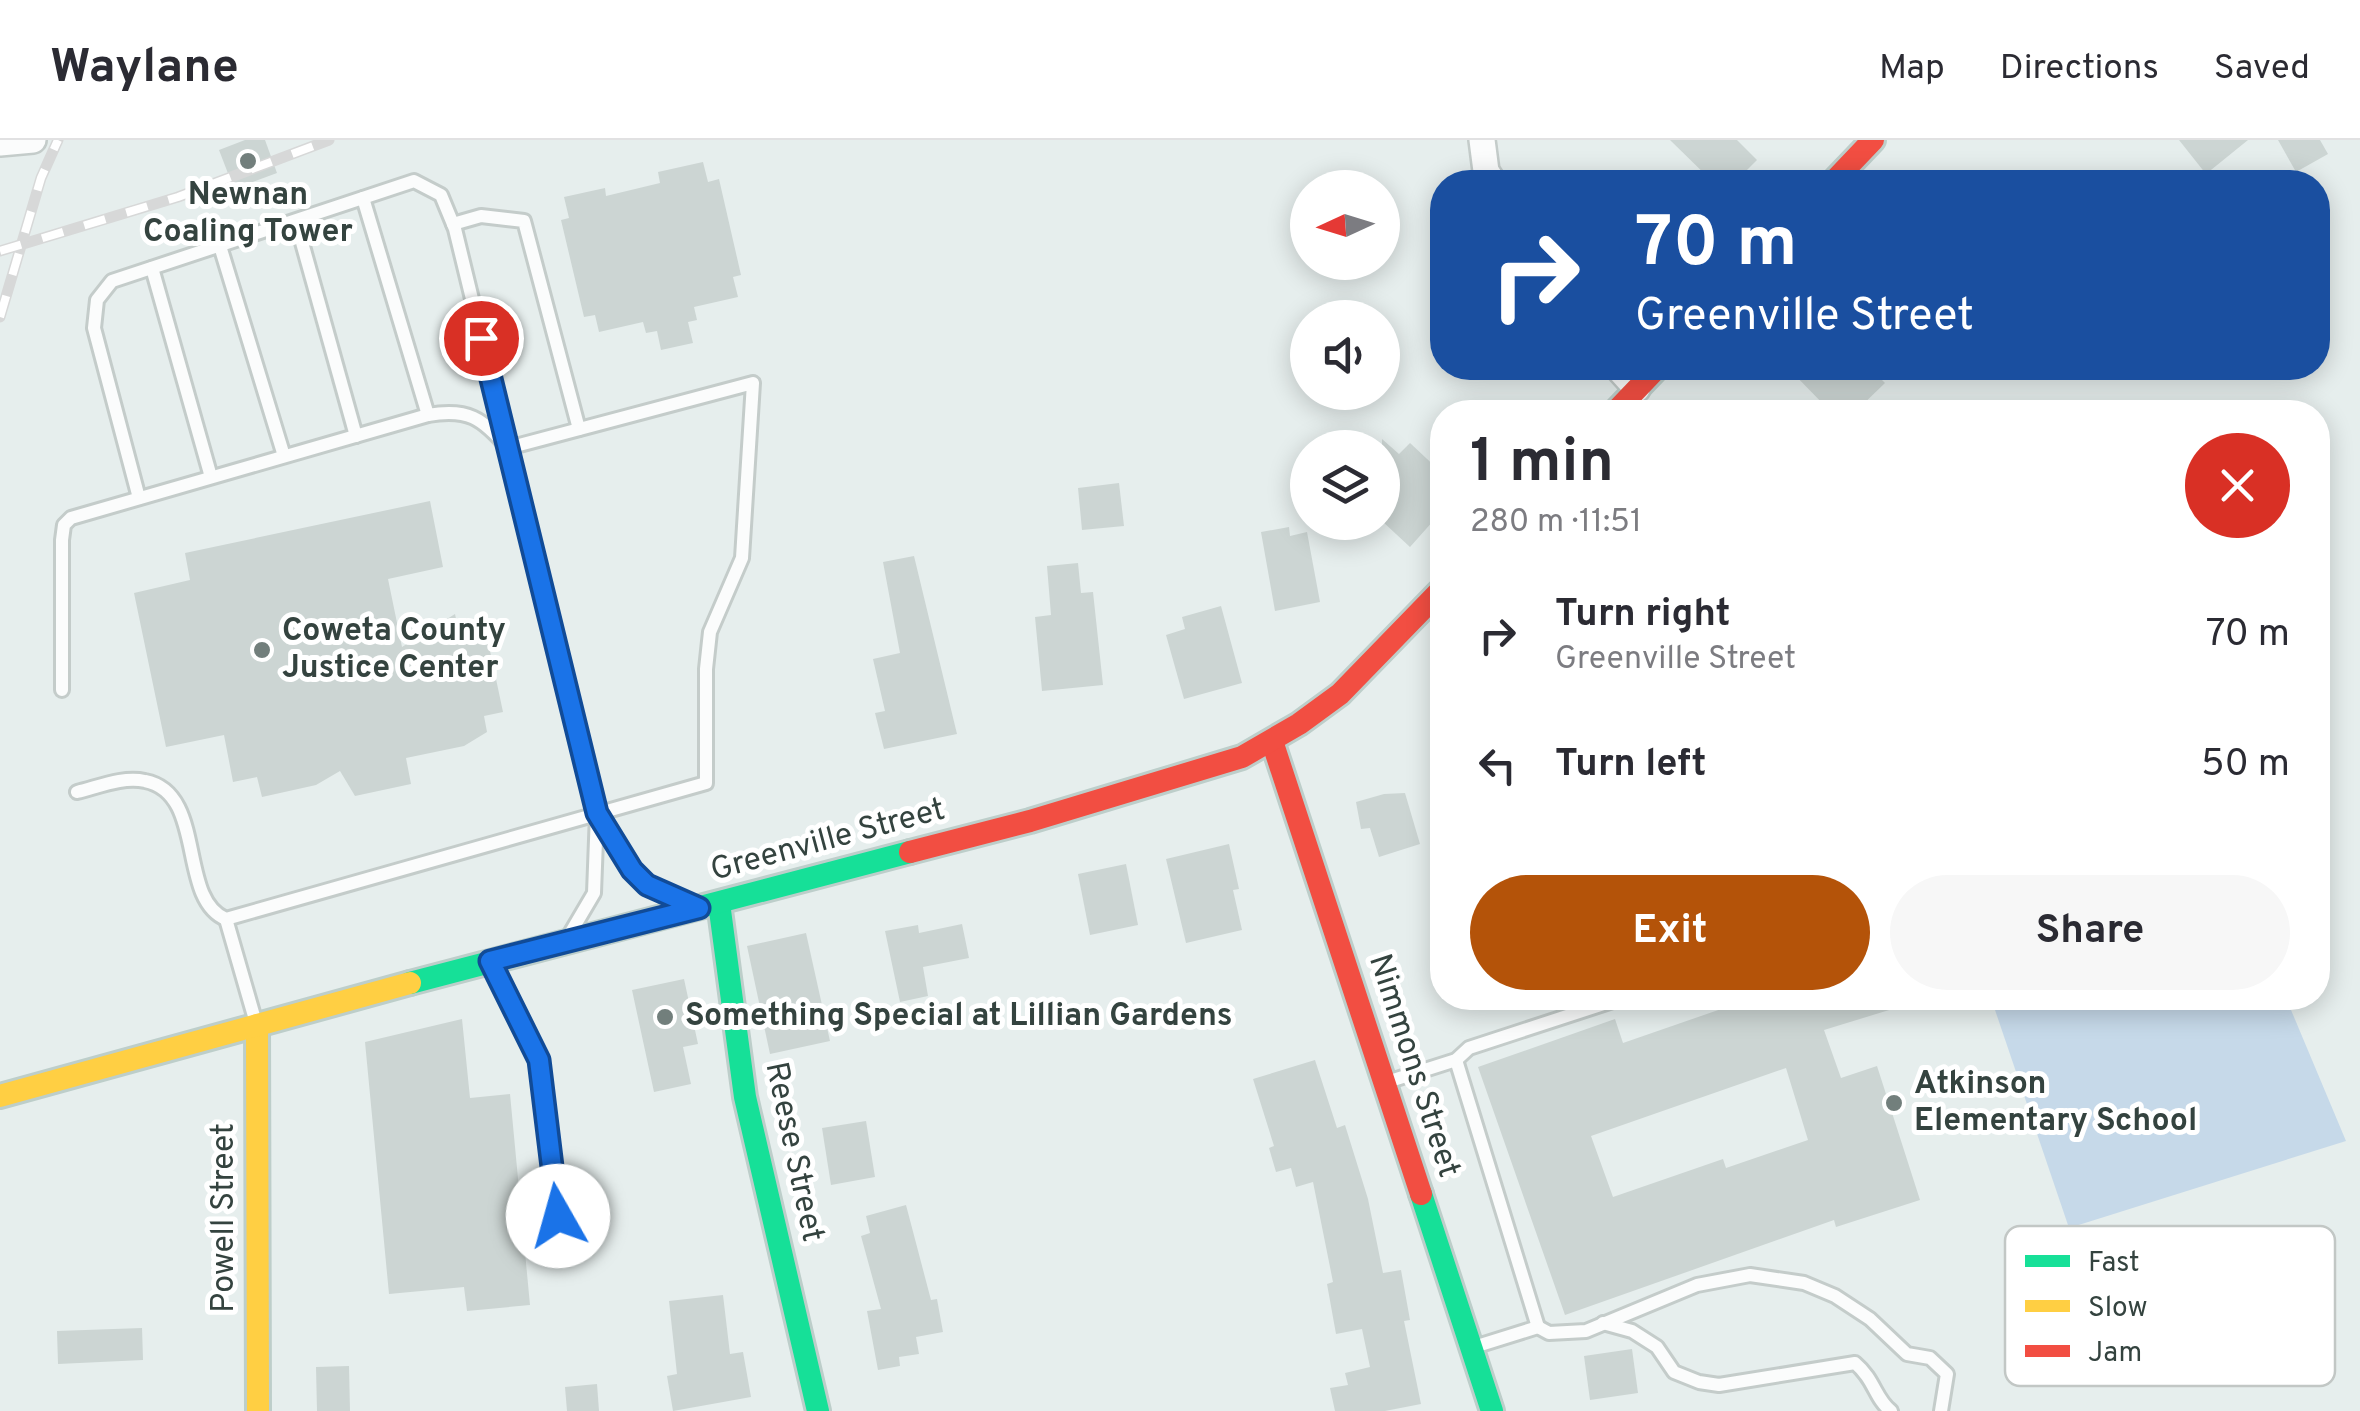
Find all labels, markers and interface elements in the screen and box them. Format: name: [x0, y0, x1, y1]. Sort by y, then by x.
text: Waylane: [50, 39, 239, 99]
text: Map: [1879, 47, 1945, 91]
text: Directions: [2000, 47, 2159, 91]
text: Saved: [2214, 47, 2310, 91]
marker: Newnan Coaling Tower: [237, 150, 259, 172]
north arrow: [1290, 170, 1400, 280]
map controls: [1290, 170, 1400, 540]
place label: Newnan Coaling Tower: [143, 176, 353, 253]
text: 70 m: [1635, 202, 1798, 291]
icon: right: [1470, 210, 1600, 340]
text: Greenville Street: [1635, 289, 1974, 346]
pin: [439, 296, 524, 381]
button: sound: [1290, 300, 1400, 410]
icon: arrive: [454, 311, 509, 366]
text: 1 min: [1470, 427, 1614, 503]
button: layers: [1290, 430, 1400, 540]
button: close: [2185, 433, 2290, 538]
text: 280 m · 11:51: [1470, 503, 1642, 543]
text: Turn right: [1555, 591, 1730, 640]
icon: right: [1470, 608, 1525, 663]
text: 70 m: [2206, 611, 2290, 660]
place label: Coweta County Justice Center: [282, 612, 506, 689]
marker: Coweta County Justice Center: [251, 639, 273, 661]
text: Greenville Street: [1555, 640, 1796, 680]
icon: left: [1470, 738, 1525, 793]
text: Turn left: [1555, 741, 1707, 790]
text: 50 m: [2201, 741, 2290, 790]
street label: Greenville Street: [706, 790, 950, 892]
button: Exit: [1470, 875, 1870, 990]
button: Share: [1890, 875, 2290, 990]
street label: Nimmons Street: [1358, 949, 1468, 1183]
place label: Something Special at Lillian Gardens: [685, 997, 1233, 1037]
marker: Something Special at Lillian Gardens: [654, 1006, 676, 1028]
street label: Reese Street: [754, 1058, 832, 1246]
place label: Atkinson Elementary School: [1914, 1065, 2197, 1142]
marker: Atkinson Elementary School: [1883, 1092, 1905, 1114]
street label: Powell Street: [205, 1123, 245, 1313]
position arrow: [506, 1164, 610, 1268]
legend: [2005, 1226, 2335, 1386]
text: Fast: [2088, 1246, 2140, 1282]
text: Slow: [2088, 1291, 2147, 1327]
text: Jam: [2088, 1336, 2142, 1372]

